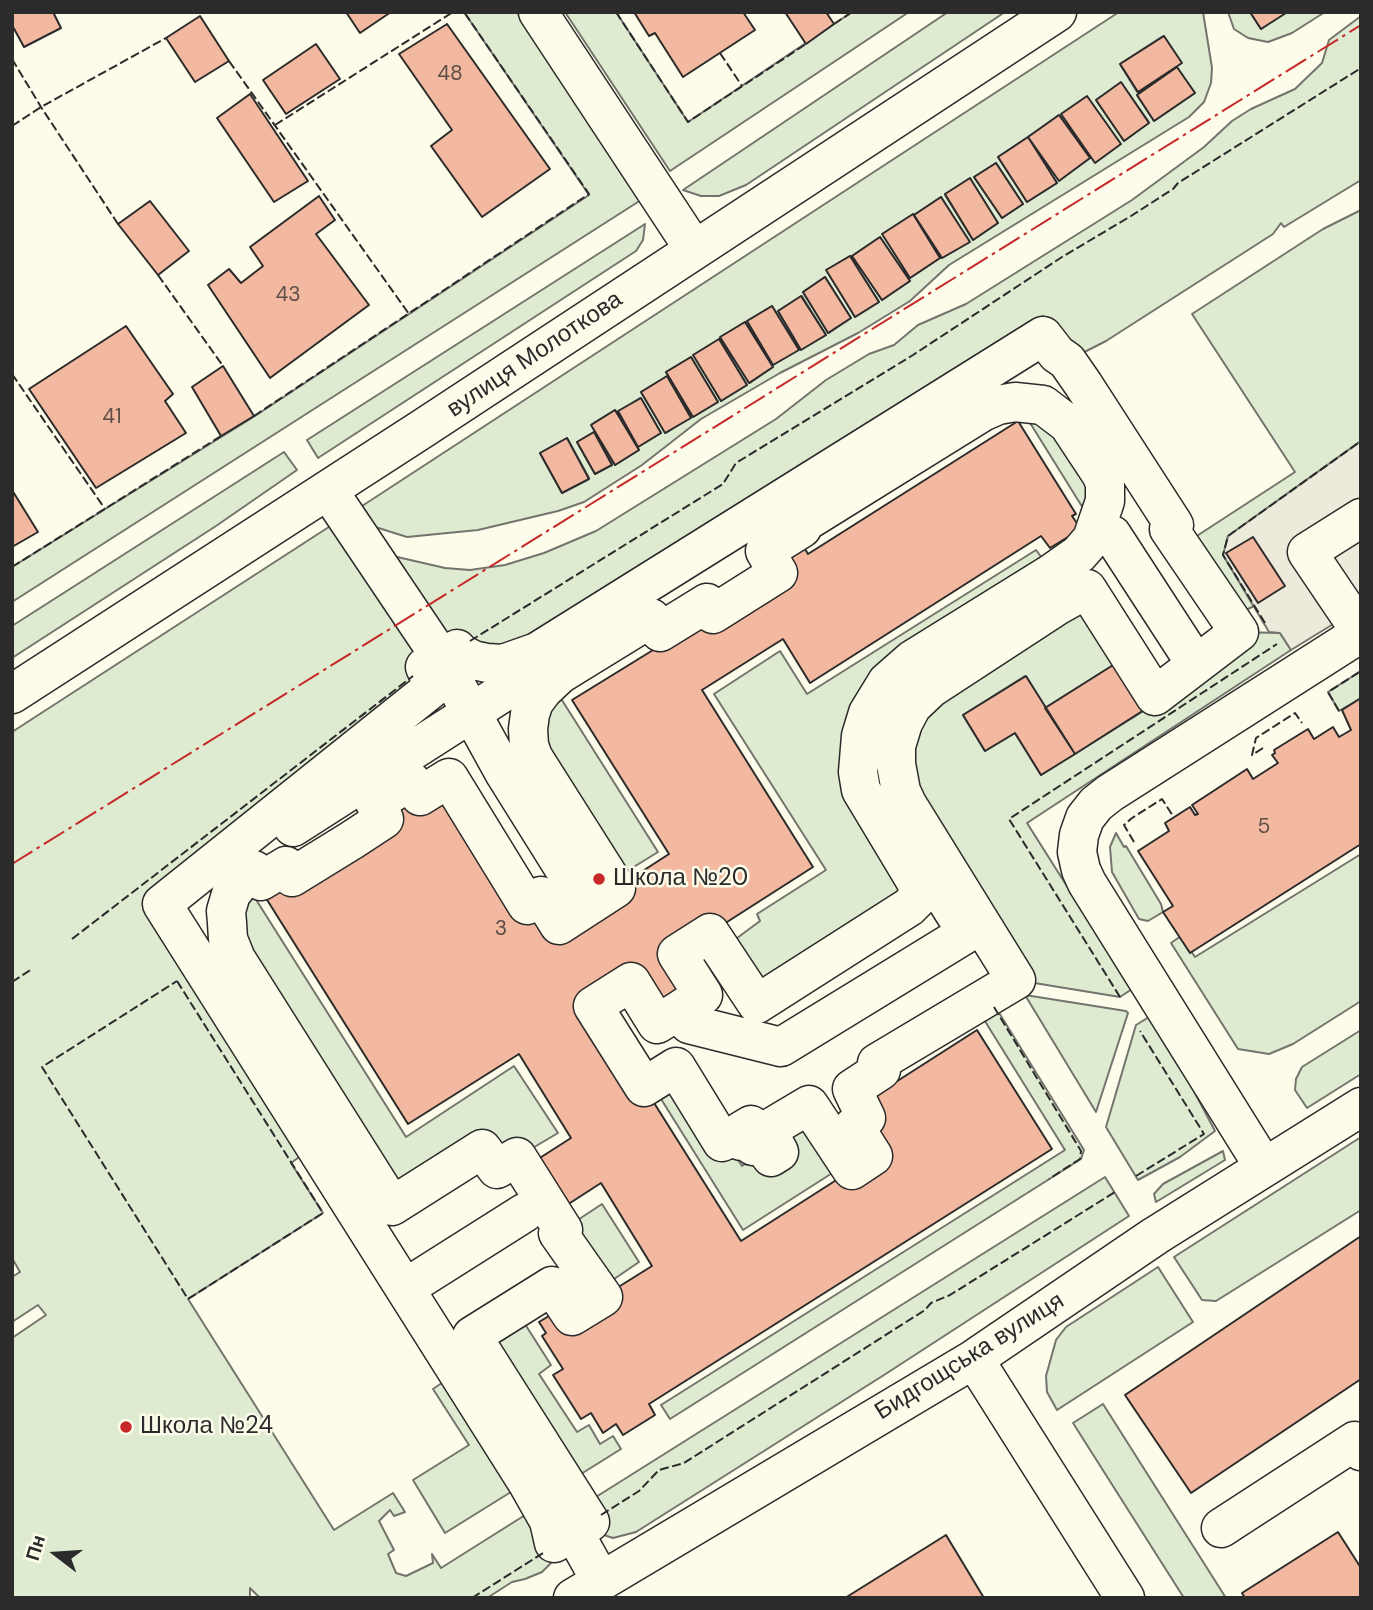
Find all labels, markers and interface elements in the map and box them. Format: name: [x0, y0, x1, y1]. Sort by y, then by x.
house number: 48: [437, 61, 463, 87]
house number: 43: [275, 282, 301, 308]
street label: вулиця Молоткова: [442, 286, 628, 424]
house number: 41: [102, 404, 122, 430]
house number: 5: [1258, 814, 1270, 840]
place label: Школа №20: [613, 865, 748, 893]
marker: Школа №20: [591, 871, 607, 887]
house number: 3: [495, 916, 507, 942]
street label: Бидгощська вулиця: [870, 1287, 1070, 1427]
place label: Школа №24: [140, 1413, 273, 1441]
marker: Школа №24: [118, 1419, 134, 1435]
north arrow: [21, 1519, 91, 1589]
text: Пн: [20, 1532, 51, 1563]

